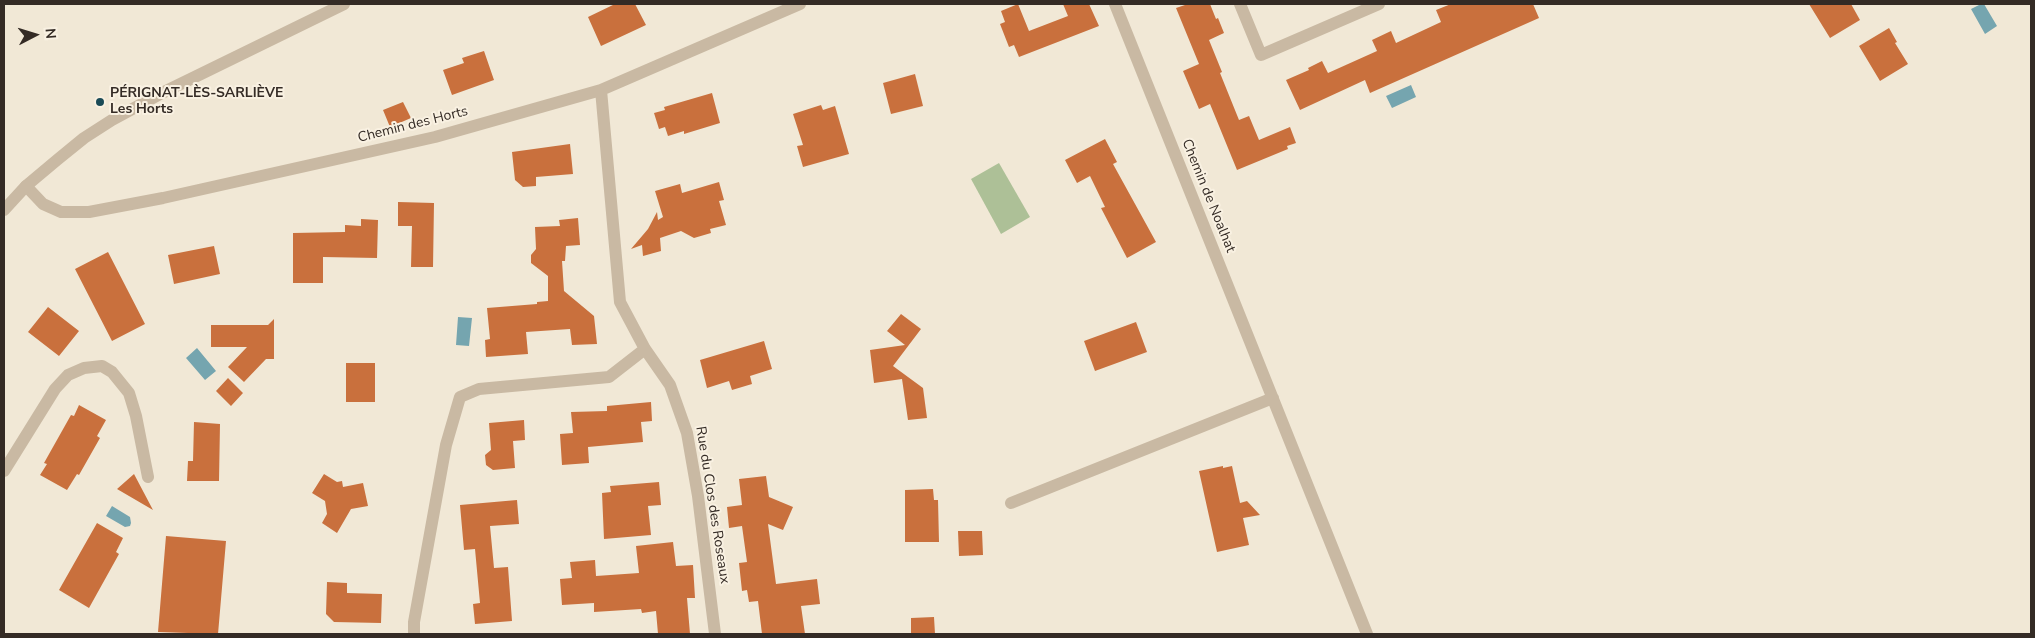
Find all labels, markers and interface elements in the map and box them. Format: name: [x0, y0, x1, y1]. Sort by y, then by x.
north arrow: [10, 10, 60, 60]
text: N: [41, 28, 60, 40]
place label: PÉRIGNAT-LÈS-SARLIÈVE Les Horts: [110, 86, 283, 118]
marker: PÉRIGNAT-LÈS-SARLIÈVE Les Horts: [94, 96, 106, 108]
street label: Chemin des Horts: [356, 103, 470, 147]
street label: Chemin de Noalhat: [1178, 137, 1238, 255]
street label: Rue du Clos des Roseaux: [691, 425, 733, 585]

